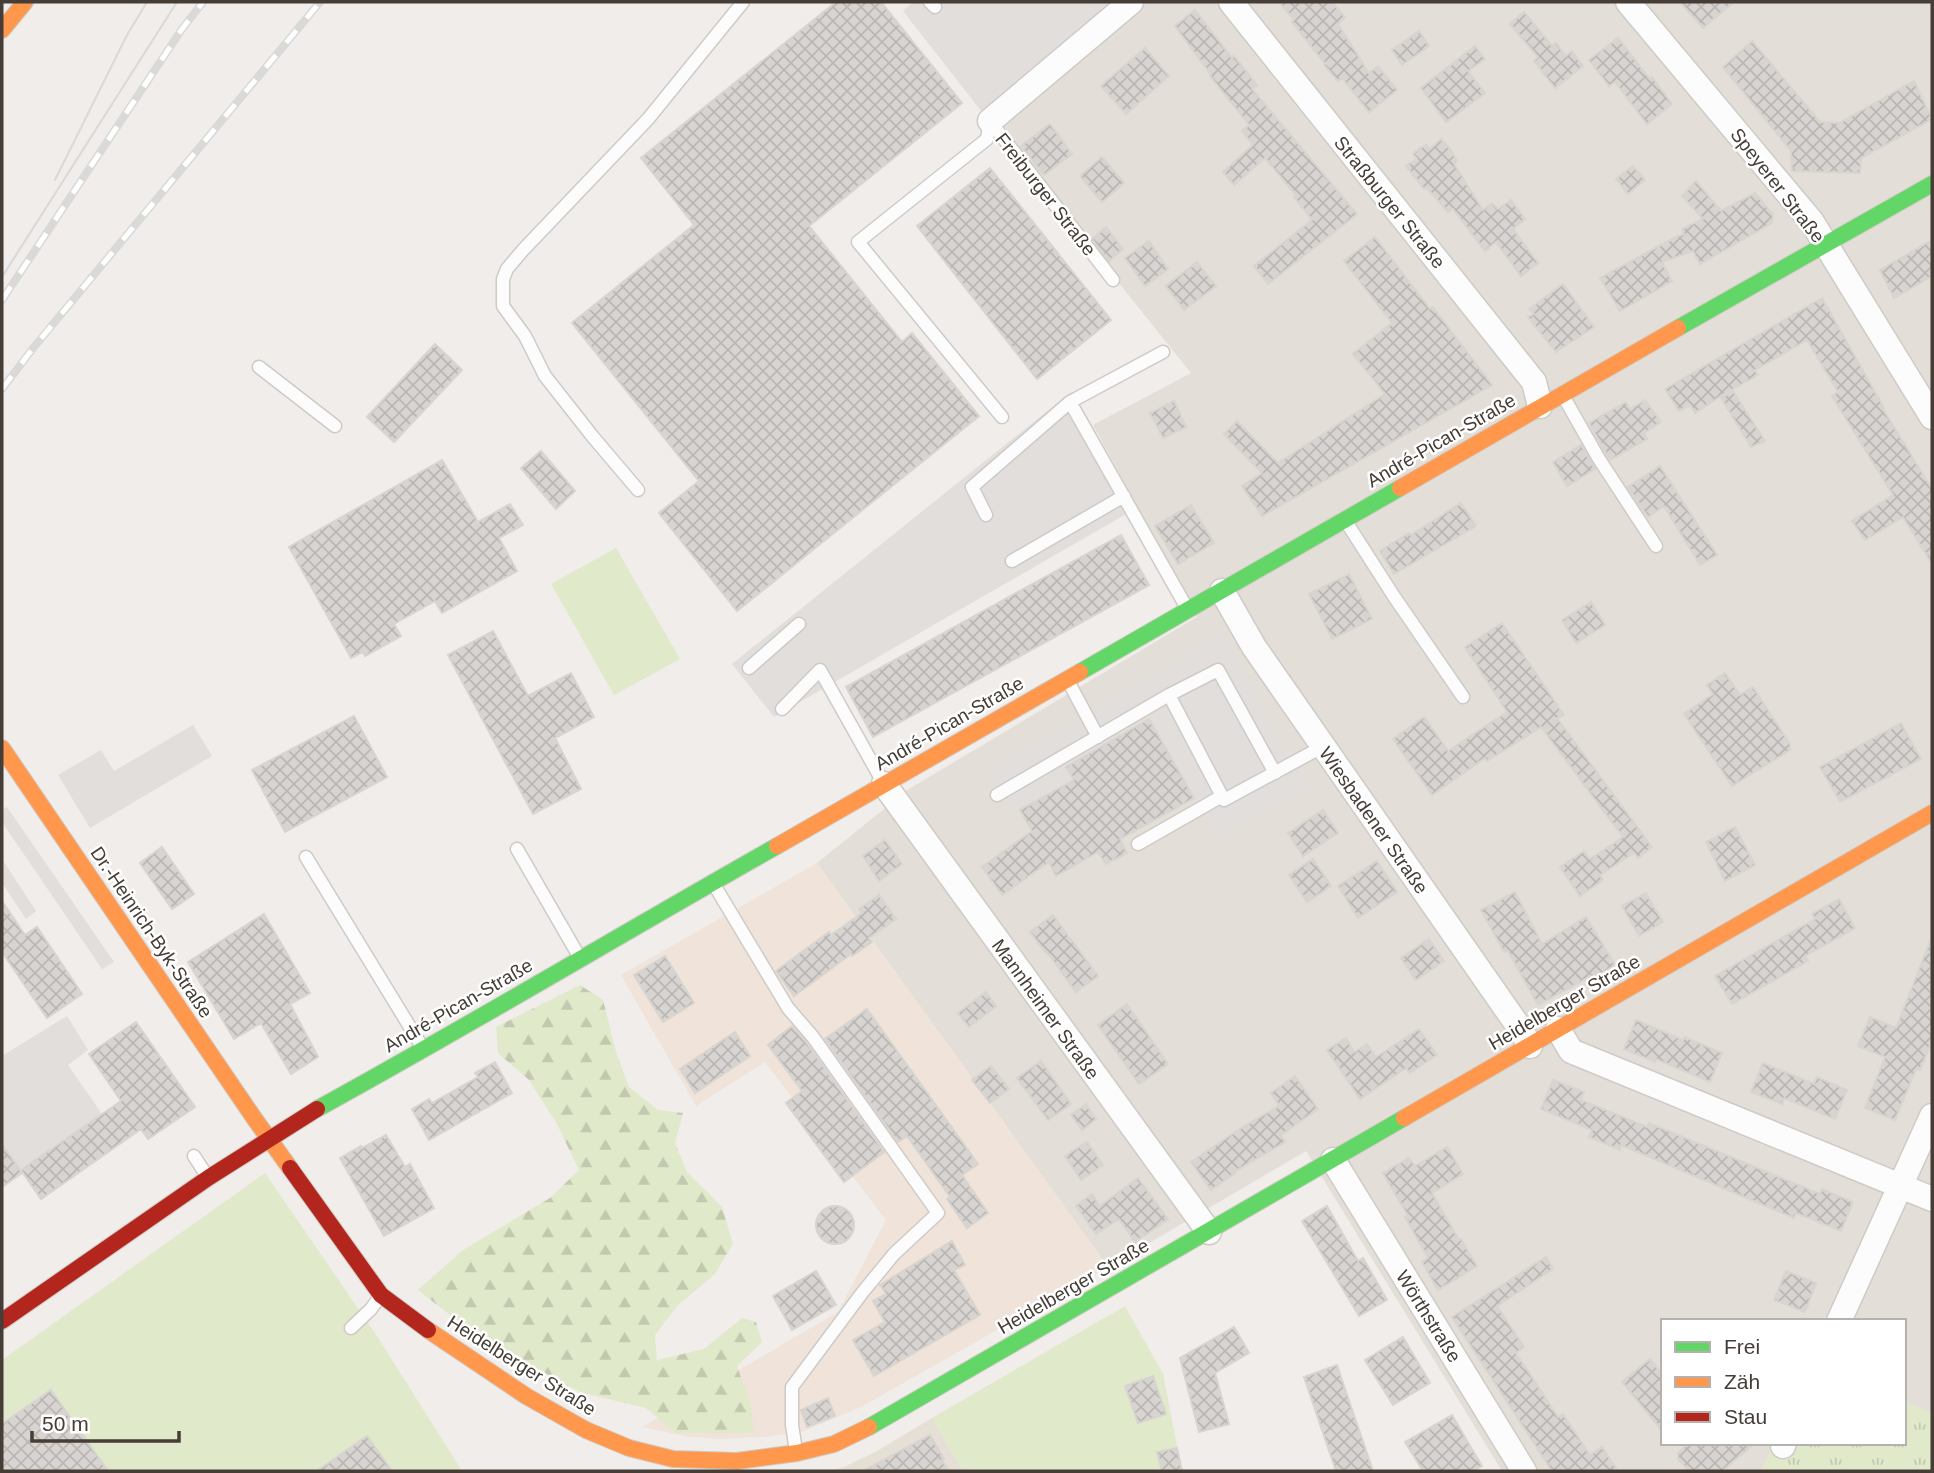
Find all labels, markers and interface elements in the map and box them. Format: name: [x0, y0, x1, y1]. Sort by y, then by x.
street label: Speyerer Straße: [1726, 124, 1829, 247]
street label: Freiburger Straße: [991, 129, 1100, 260]
street label: Straßburger Straße: [1330, 132, 1449, 273]
street label: André-Pican-Straße: [1363, 389, 1519, 492]
street label: André-Pican-Straße: [871, 672, 1027, 775]
street label: Wiesbadener Straße: [1315, 743, 1432, 898]
street label: Dr.-Heinrich-Byk-Straße: [86, 843, 217, 1022]
street label: Mannheimer Straße: [988, 935, 1103, 1083]
street label: Heidelberger Straße: [1485, 951, 1644, 1054]
street label: André-Pican-Straße: [380, 954, 536, 1057]
street label: Heidelberger Straße: [994, 1235, 1153, 1338]
street label: Wörthstraße: [1392, 1266, 1465, 1366]
street label: Heidelberger Straße: [444, 1311, 600, 1420]
legend: [1661, 1319, 1906, 1445]
text: Frei: [1724, 1335, 1760, 1358]
text: Zäh: [1724, 1370, 1760, 1393]
scale bar: [32, 1400, 178, 1444]
text: Stau: [1724, 1405, 1767, 1428]
text: 50 m: [42, 1412, 89, 1435]

